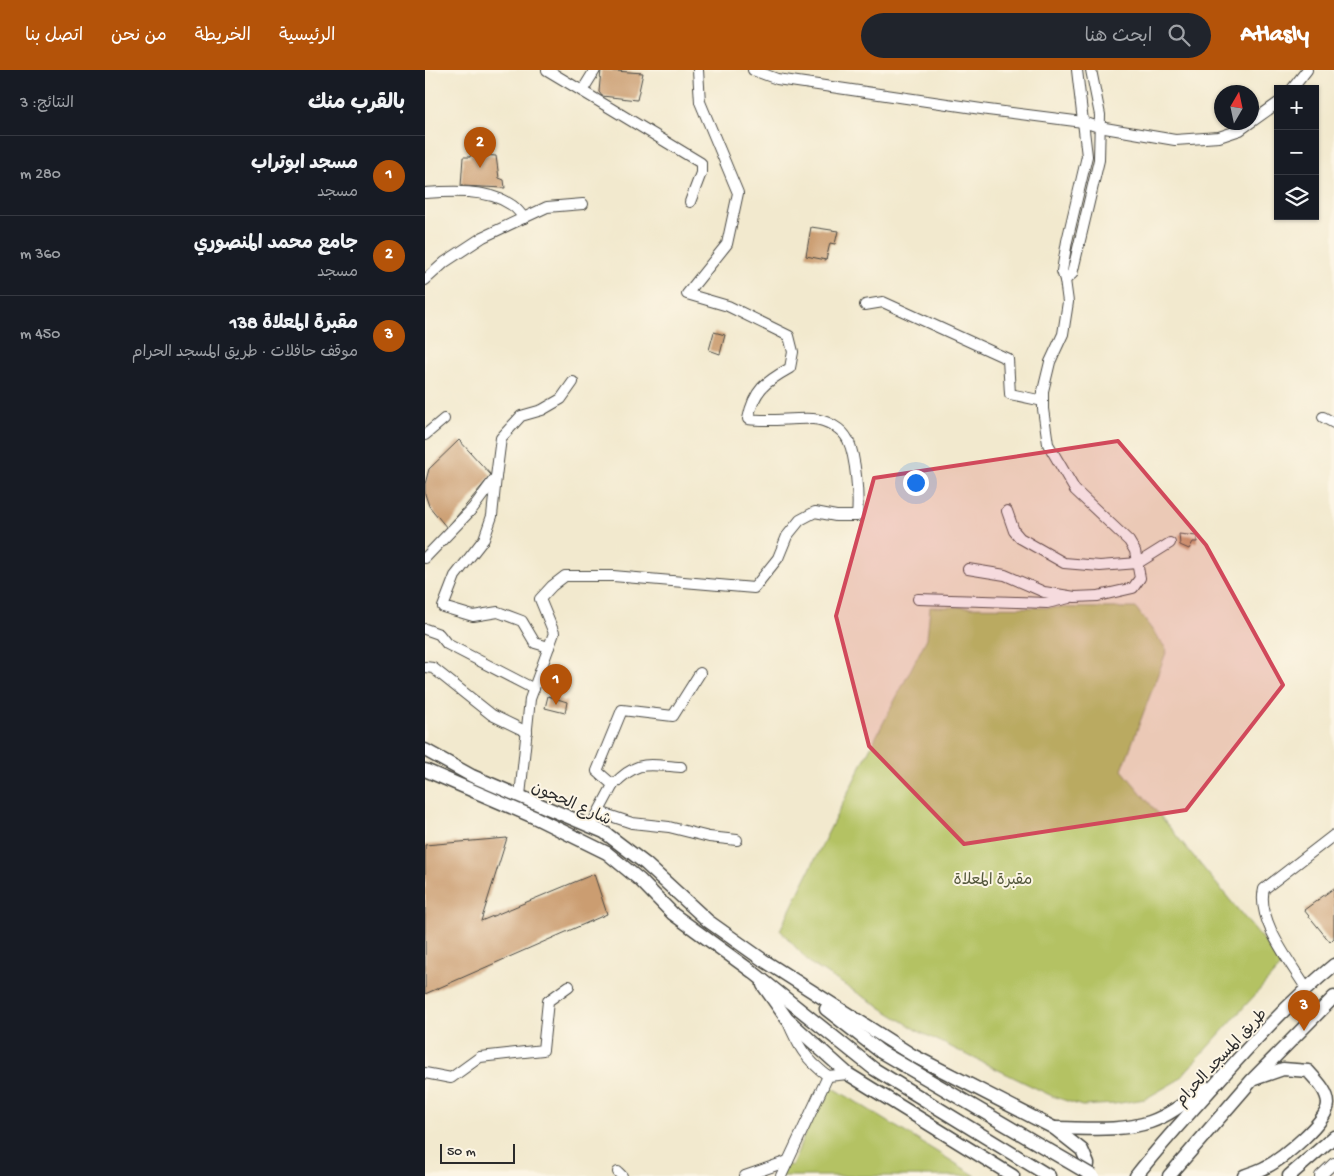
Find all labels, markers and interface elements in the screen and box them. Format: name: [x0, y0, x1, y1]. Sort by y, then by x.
search box: [861, 13, 1211, 58]
icon: search: [1165, 21, 1193, 49]
text: Atlasly: [1241, 21, 1309, 50]
text: اتصل بنا: [25, 26, 83, 47]
text: من نحن: [111, 26, 167, 47]
text: الخريطة: [195, 26, 251, 47]
text: الرئيسية: [279, 26, 335, 47]
text: ابحث هنا: [1084, 26, 1153, 49]
north arrow: [1214, 85, 1259, 130]
map controls: [1274, 85, 1319, 220]
button: +: [1274, 85, 1319, 130]
text: بالقرب منك: [308, 92, 405, 117]
text: النتائج: 3: [20, 95, 74, 114]
pin: 2: [464, 127, 496, 168]
button: −: [1274, 130, 1319, 175]
text: مسجد ابوتراب: [251, 153, 358, 176]
text: 280 m: [20, 166, 61, 185]
text: 1: [386, 166, 392, 185]
button: layers: [1274, 175, 1319, 220]
text: مسجد: [317, 184, 358, 203]
text: جامع محمد المنصوري: [194, 233, 358, 256]
text: 360 m: [20, 246, 61, 265]
text: 2: [385, 246, 393, 265]
text: مسجد: [317, 264, 358, 283]
text: مقبرة المعلاة 138: [230, 313, 358, 336]
text: 450 m: [20, 326, 60, 345]
text: 3: [385, 326, 393, 345]
text: موقف حافلات · طريق المسجد الحرام: [132, 344, 358, 363]
your location: [903, 470, 929, 496]
pin: 1: [540, 664, 572, 705]
street label: شارع الحجون: [528, 779, 613, 831]
park label: مقبرة المعلاة: [954, 872, 1032, 891]
pin: 3: [1288, 990, 1320, 1031]
street label: طريق المسجد الحرام: [1173, 1006, 1273, 1111]
scale bar: [440, 1141, 515, 1164]
text: 50 m: [447, 1144, 476, 1161]

